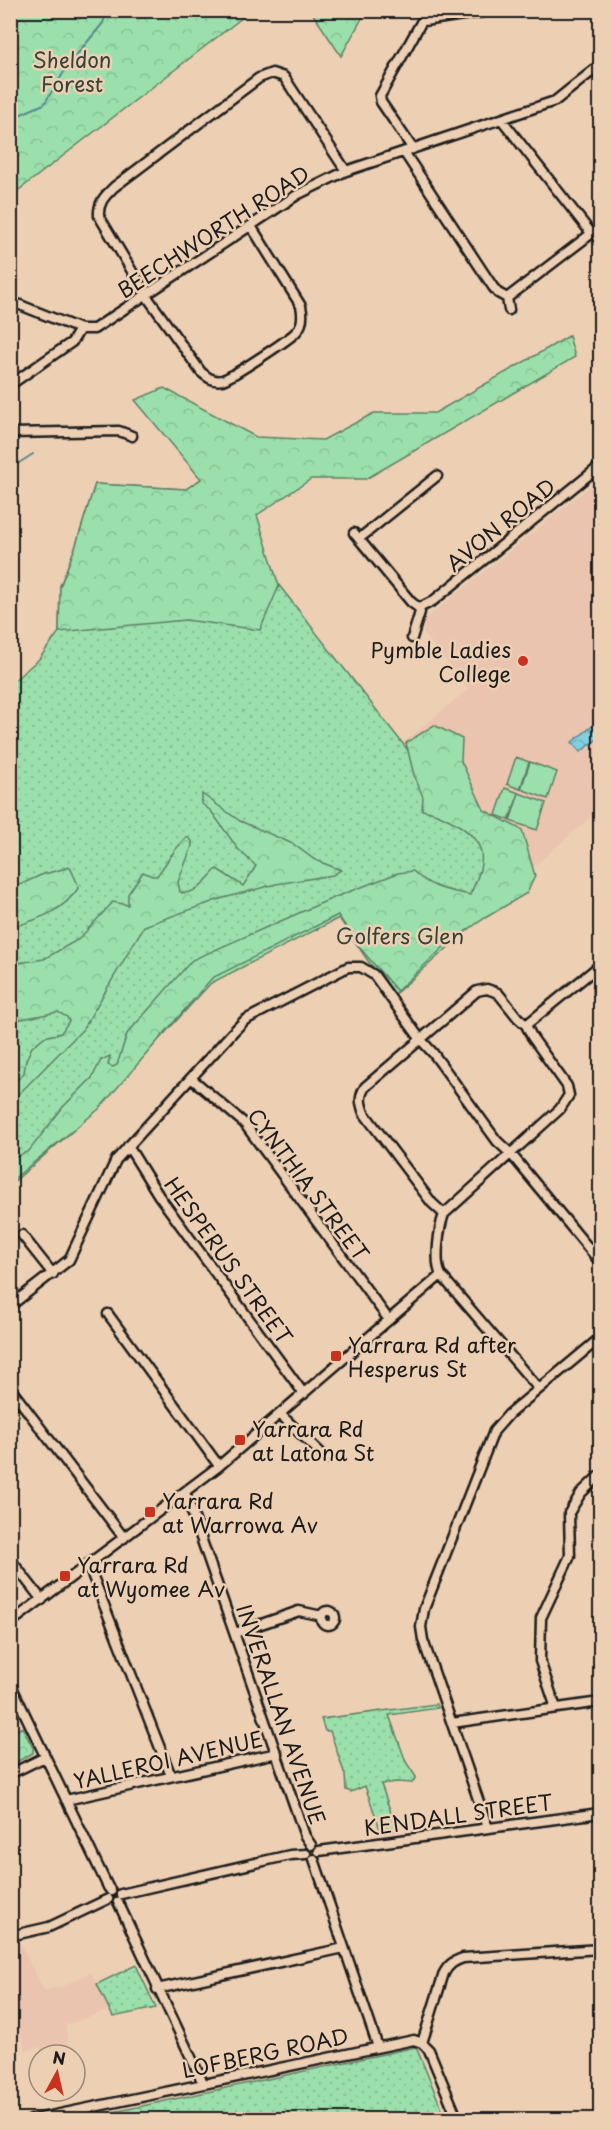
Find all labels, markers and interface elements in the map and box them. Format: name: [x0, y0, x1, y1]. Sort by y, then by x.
park label: Sheldon Forest: [33, 43, 111, 99]
street label: BEECHWORTH ROAD: [111, 157, 315, 305]
street label: AVON ROAD: [438, 470, 562, 578]
place label: Pymble Ladies College: [370, 633, 511, 689]
marker: Pymble Ladies College: [516, 654, 530, 668]
park label: Golfers Glen: [336, 919, 464, 951]
street label: CYNTHIA STREET: [241, 1101, 378, 1268]
street label: HESPERUS STREET: [157, 1170, 301, 1351]
place label: Yarrara Rd after Hesperus St: [348, 1328, 516, 1384]
marker: Yarrara Rd after Hesperus St: [329, 1349, 343, 1363]
place label: Yarrara Rd at Latona St: [252, 1412, 374, 1468]
marker: Yarrara Rd at Latona St: [233, 1433, 247, 1447]
place label: Yarrara Rd at Warrowa Av: [162, 1484, 318, 1540]
marker: Yarrara Rd at Warrowa Av: [143, 1505, 157, 1519]
place label: Yarrara Rd at Wyomee Av: [77, 1548, 225, 1604]
marker: Yarrara Rd at Wyomee Av: [58, 1569, 72, 1583]
street label: INVERALLAN AVENUE: [229, 1599, 335, 1829]
street label: YALLEROI AVENUE: [70, 1722, 266, 1796]
street label: KENDALL STREET: [361, 1785, 555, 1843]
street label: LOFBERG ROAD: [179, 2019, 351, 2085]
north arrow: [27, 2043, 87, 2103]
text: N: [51, 2044, 67, 2070]

